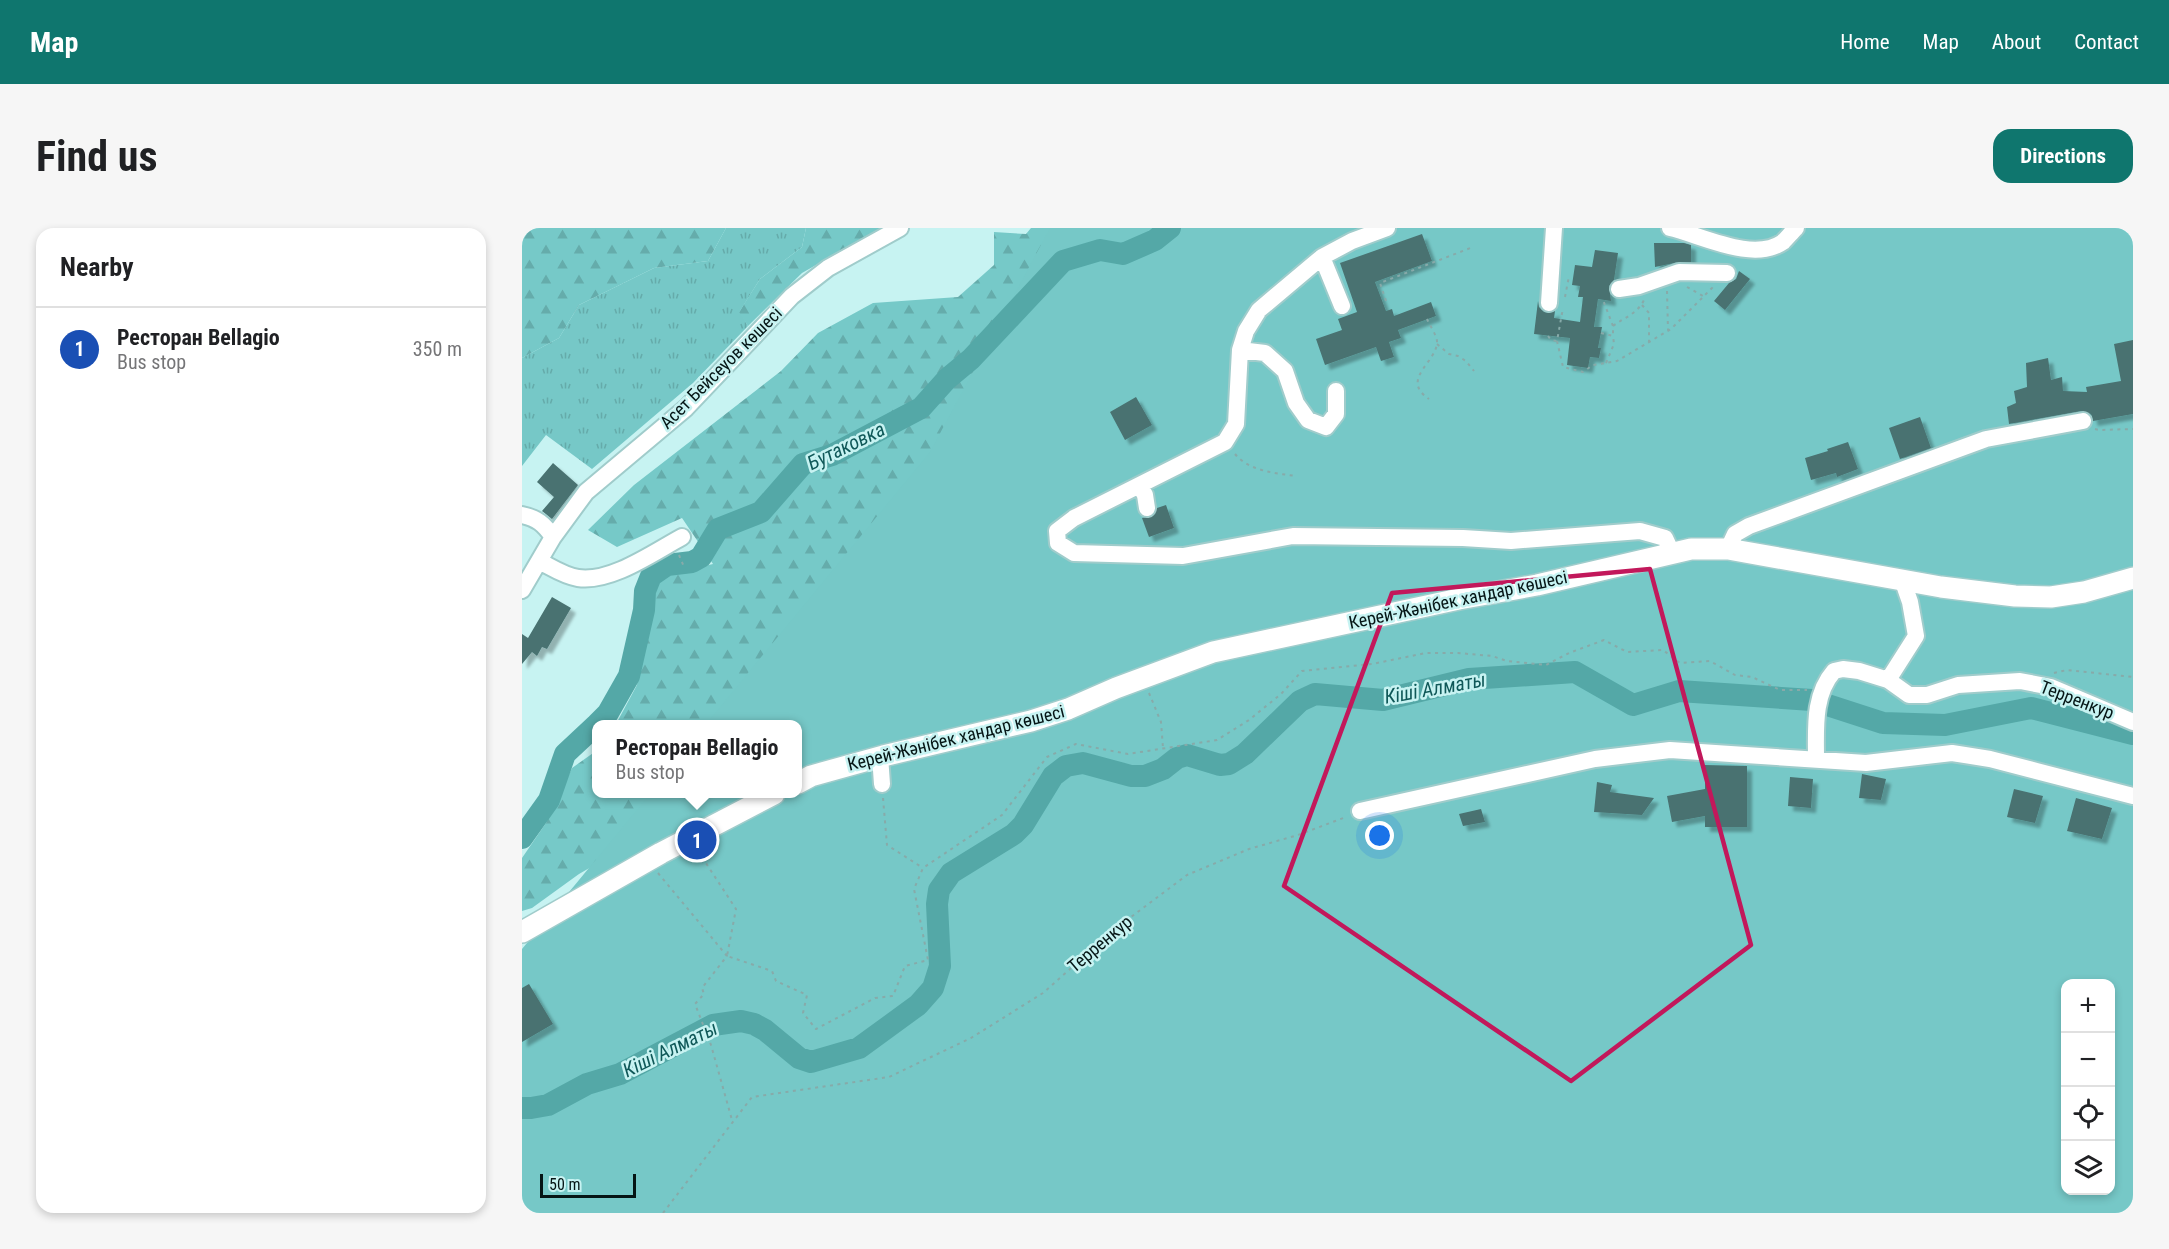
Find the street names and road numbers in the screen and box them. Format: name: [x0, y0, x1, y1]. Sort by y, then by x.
street label: Асет Бейсеуов көшесі: [655, 302, 786, 433]
street label: Керей-Жәнібек хандар көшесі: [1347, 566, 1569, 633]
street label: Терренкур: [2037, 676, 2117, 723]
street label: Керей-Жәнібек хандар көшесі: [845, 700, 1067, 775]
street label: Терренкур: [1063, 911, 1136, 977]

